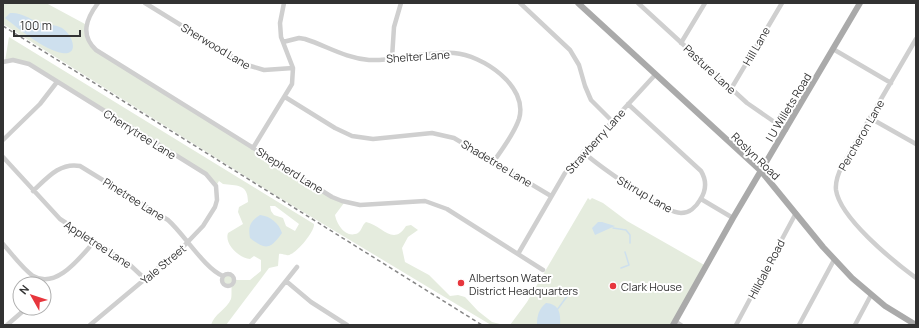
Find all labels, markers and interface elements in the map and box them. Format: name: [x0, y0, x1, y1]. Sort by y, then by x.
scale bar: [14, 12, 80, 38]
text: 100 m: [20, 17, 52, 34]
street label: Sherwood Lane: [179, 19, 254, 73]
street label: Hill Lane: [739, 24, 773, 68]
street label: Pasture Lane: [681, 41, 740, 97]
street label: Shelter Lane: [386, 46, 451, 66]
street label: I U Willets Road: [762, 70, 814, 144]
street label: Percheron Lane: [835, 96, 888, 173]
street label: Strawberry Lane: [562, 105, 629, 177]
street label: Cherrytree Lane: [101, 106, 180, 163]
street label: Roslyn Road: [728, 129, 784, 183]
street label: Shadetree Lane: [459, 136, 536, 190]
street label: Shepherd Lane: [254, 143, 327, 197]
street label: Stirrup Lane: [615, 172, 676, 216]
street label: Pinetree Lane: [100, 174, 168, 224]
street label: Appletree Lane: [62, 217, 135, 272]
street label: Hilldale Road: [744, 237, 788, 301]
street label: Yale Street: [137, 241, 189, 287]
place label: Albertson Water District Headquarters: [469, 270, 578, 298]
north arrow: [12, 276, 52, 316]
marker: Albertson Water District Headquarters: [456, 278, 466, 288]
place label: Clark House: [621, 279, 683, 294]
marker: Clark House: [608, 281, 618, 291]
text: N: [16, 282, 32, 297]

